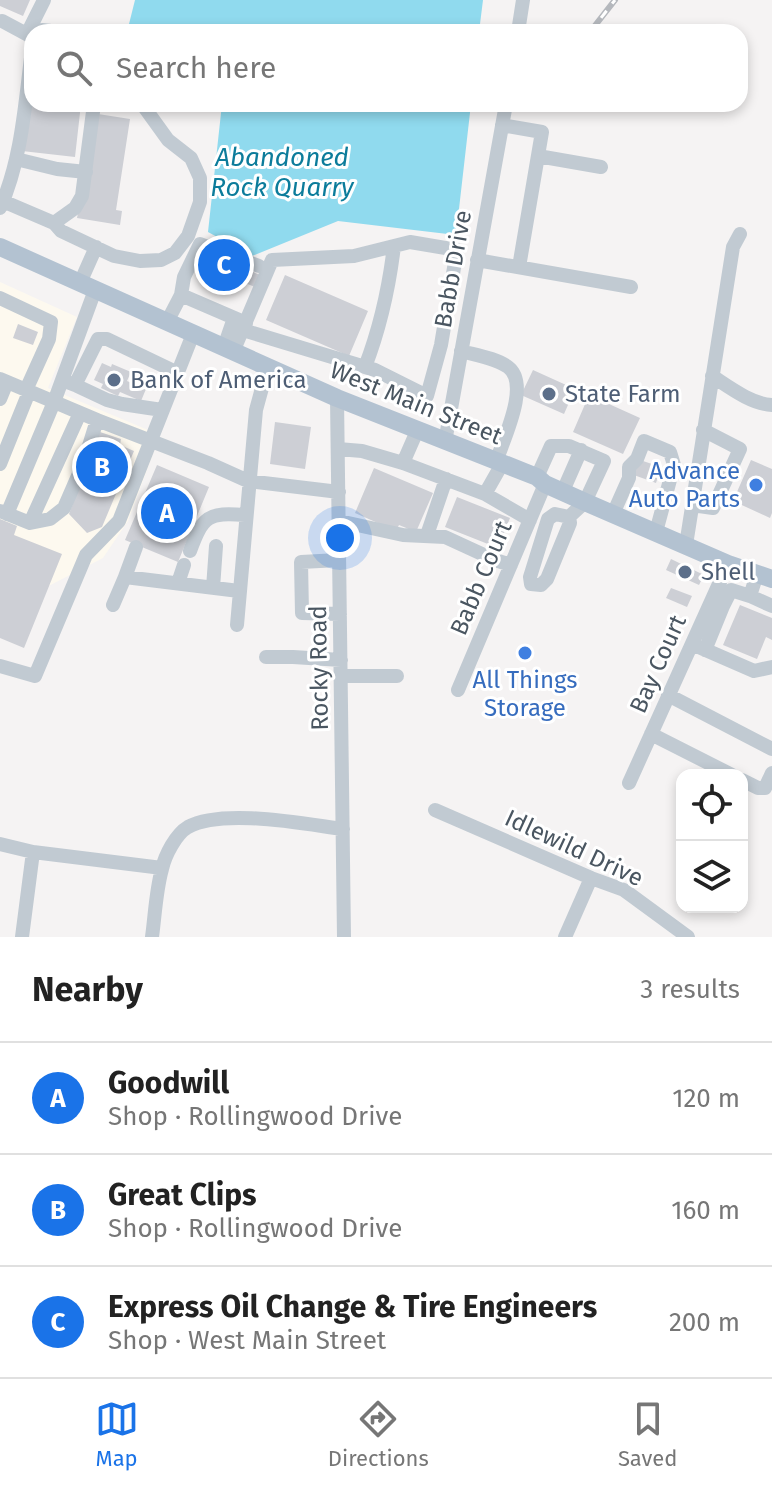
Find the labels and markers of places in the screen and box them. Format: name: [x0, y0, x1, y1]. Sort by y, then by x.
pin: C: [198, 235, 250, 295]
place label: Bank of America: [130, 366, 307, 394]
marker: Bank of America: [105, 371, 123, 389]
place label: State Farm: [565, 380, 681, 408]
marker: State Farm: [540, 385, 558, 403]
pin: B: [76, 437, 128, 497]
place label: Advance Auto Parts: [629, 457, 740, 513]
marker: Advance Auto Parts: [747, 476, 765, 494]
pin: A: [141, 483, 193, 543]
place label: Shell: [701, 558, 755, 586]
marker: Shell: [676, 563, 694, 581]
marker: All Things Storage: [516, 644, 534, 662]
place label: All Things Storage: [473, 666, 578, 722]

